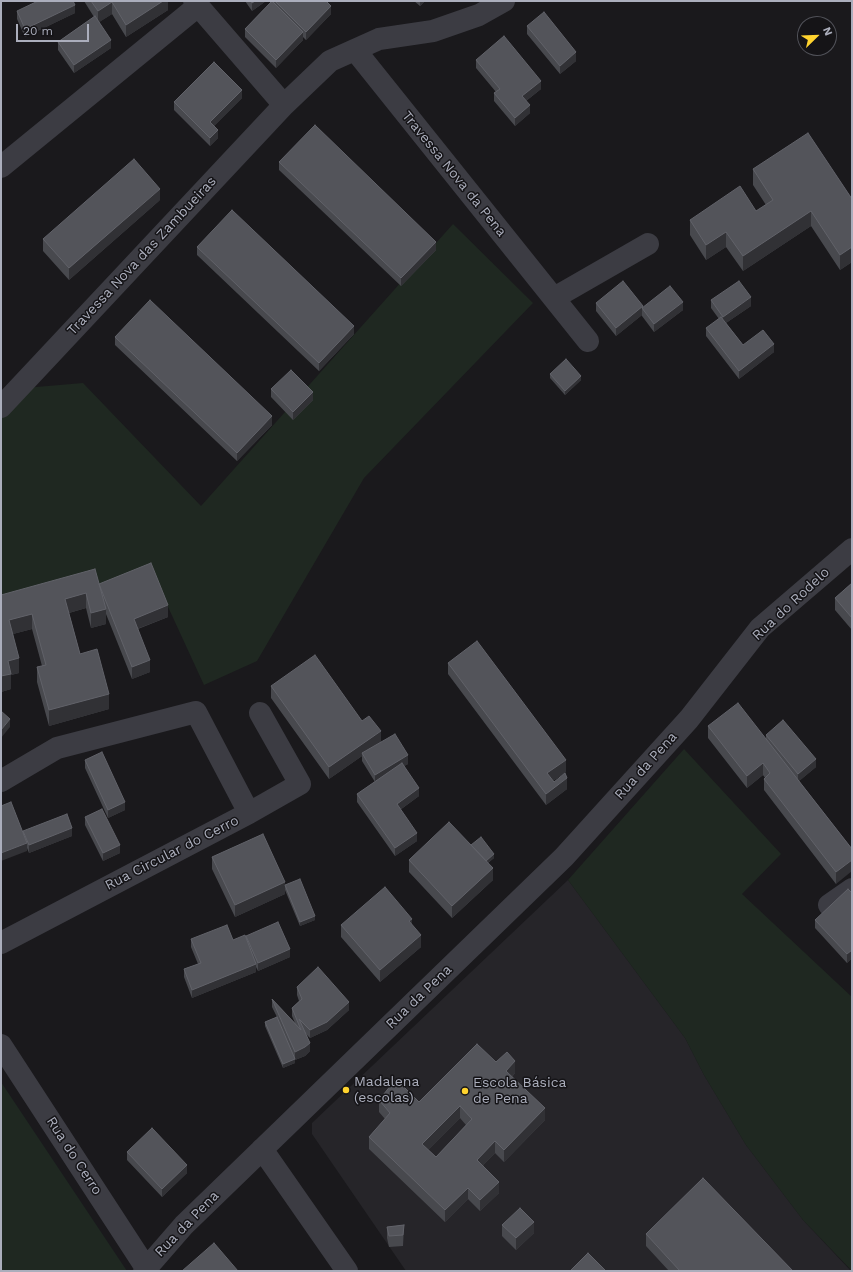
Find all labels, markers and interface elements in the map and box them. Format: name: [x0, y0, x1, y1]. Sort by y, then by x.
scale bar: [18, 16, 91, 42]
north arrow: [797, 16, 837, 56]
text: 20 m: [23, 24, 53, 38]
text: N: [820, 25, 835, 38]
street label: Travessa Nova da Pena: [398, 108, 510, 240]
street label: Travessa Nova das Zambueiras: [64, 173, 220, 339]
street label: Rua do Rodelo: [749, 564, 833, 644]
street label: Rua da Pena: [611, 729, 681, 803]
street label: Rua Circular do Cerro: [102, 812, 242, 894]
street label: Rua da Pena: [383, 961, 455, 1033]
place label: Madalena (escolas): [354, 1074, 419, 1106]
place label: Escola Básica de Pena: [473, 1075, 566, 1108]
marker: Madalena (escolas): [341, 1085, 351, 1095]
marker: Escola Básica de Pena: [460, 1086, 470, 1096]
street label: Rua do Cerro: [43, 1114, 105, 1198]
street label: Rua da Pena: [151, 1188, 223, 1260]

